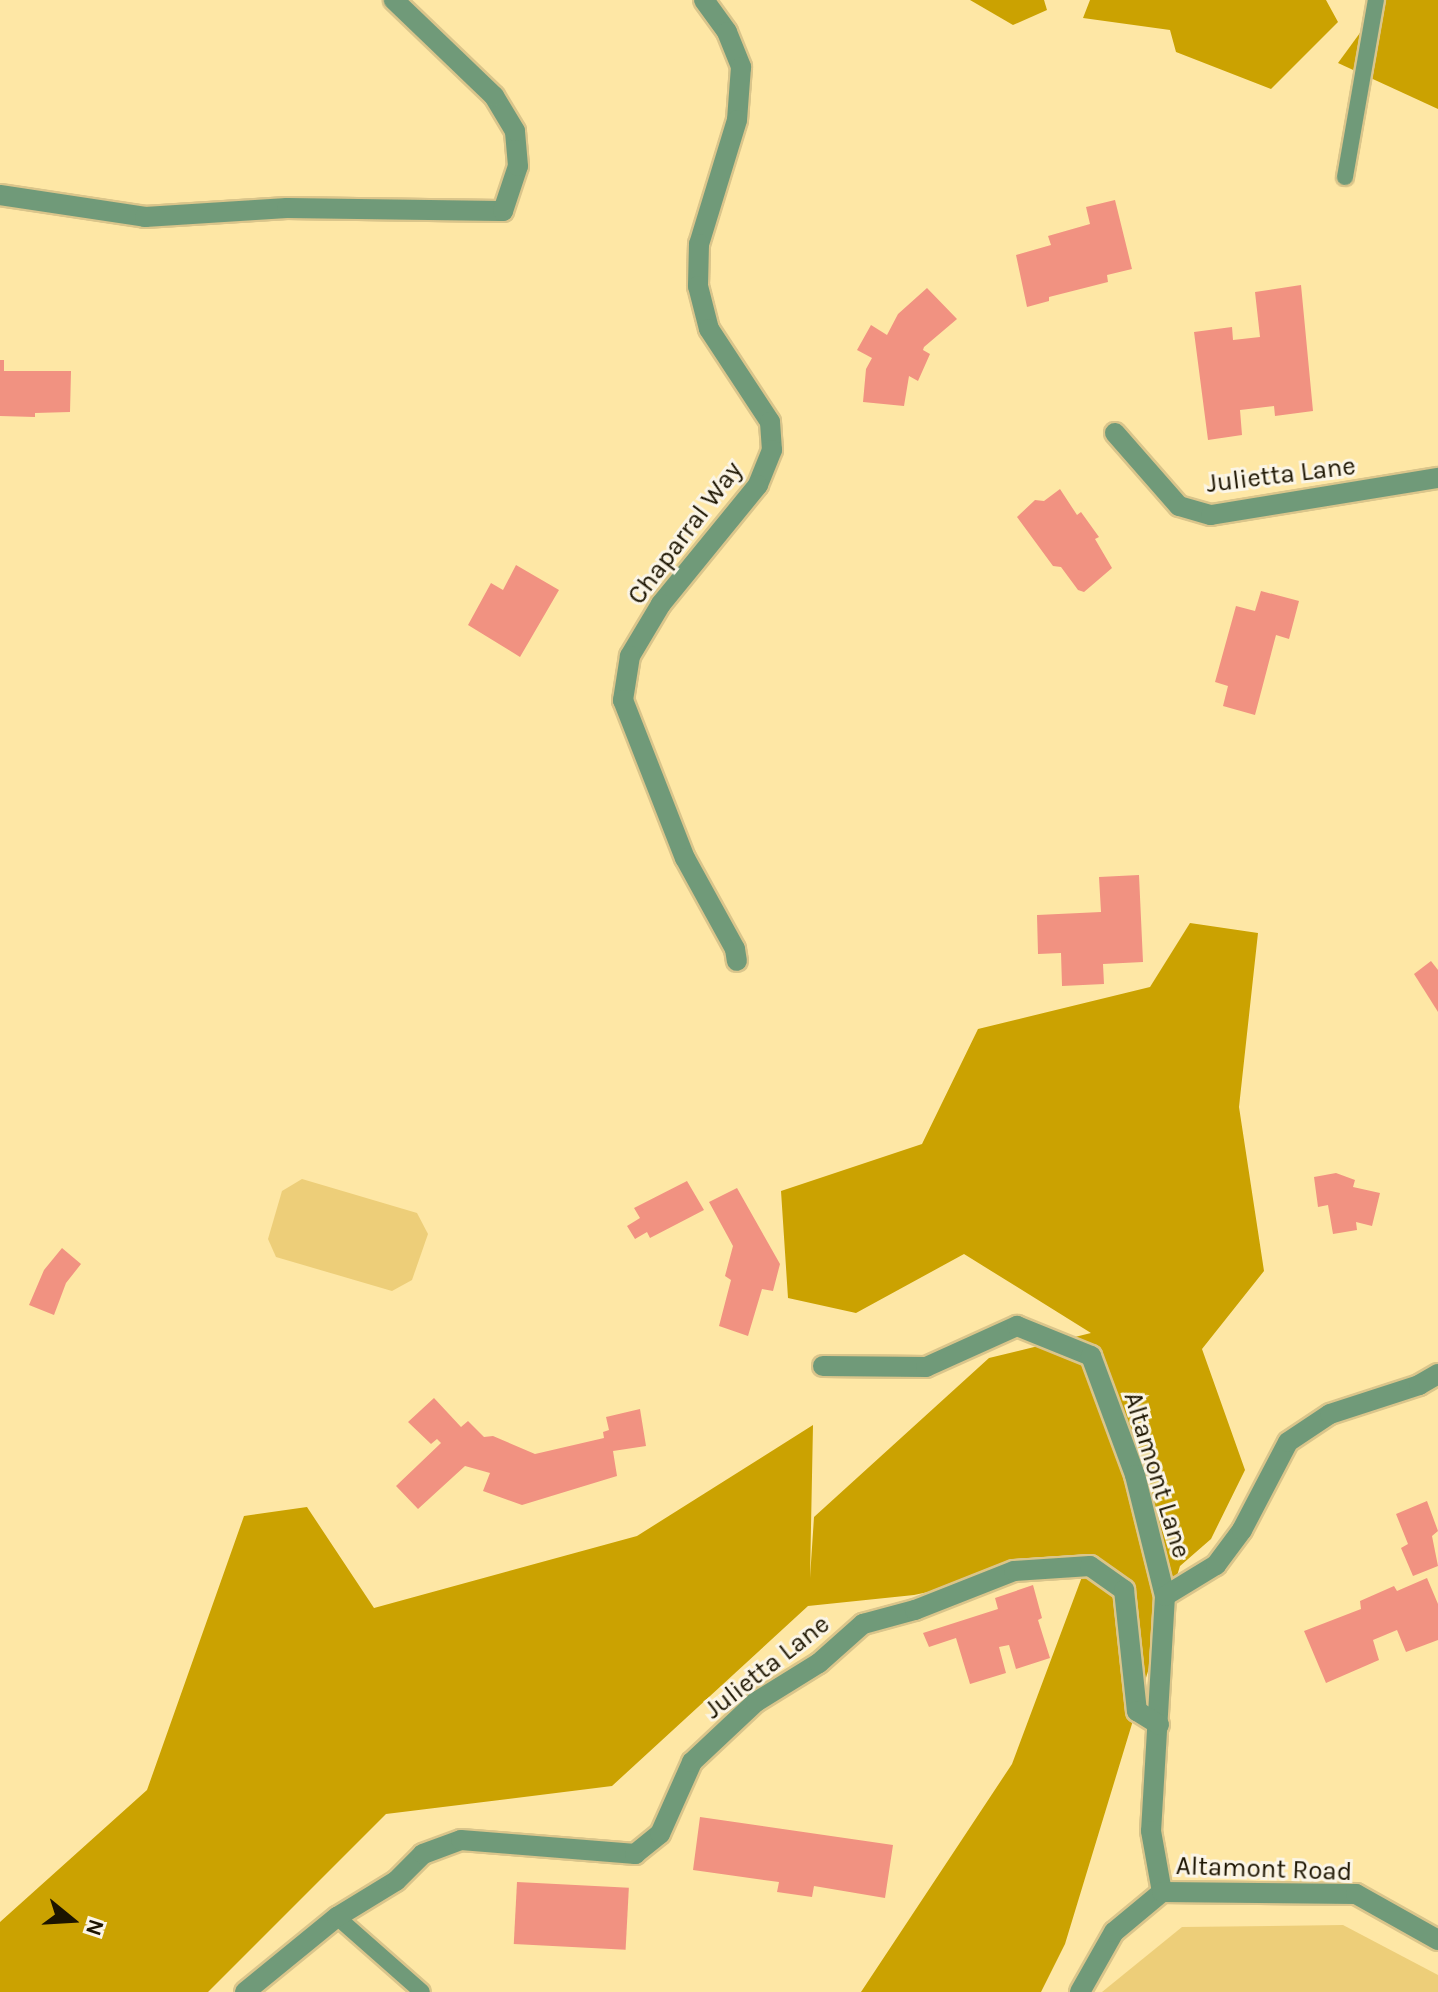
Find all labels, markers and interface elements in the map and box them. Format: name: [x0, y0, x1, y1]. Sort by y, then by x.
street label: Julietta Lane: [1205, 450, 1357, 500]
street label: Chaparral Way: [621, 455, 749, 611]
street label: Altamont Lane: [1117, 1388, 1197, 1562]
street label: Julietta Lane: [698, 1608, 836, 1726]
street label: Altamont Road: [1175, 1850, 1353, 1888]
north arrow: [32, 1880, 112, 1960]
text: N: [80, 1916, 110, 1939]

